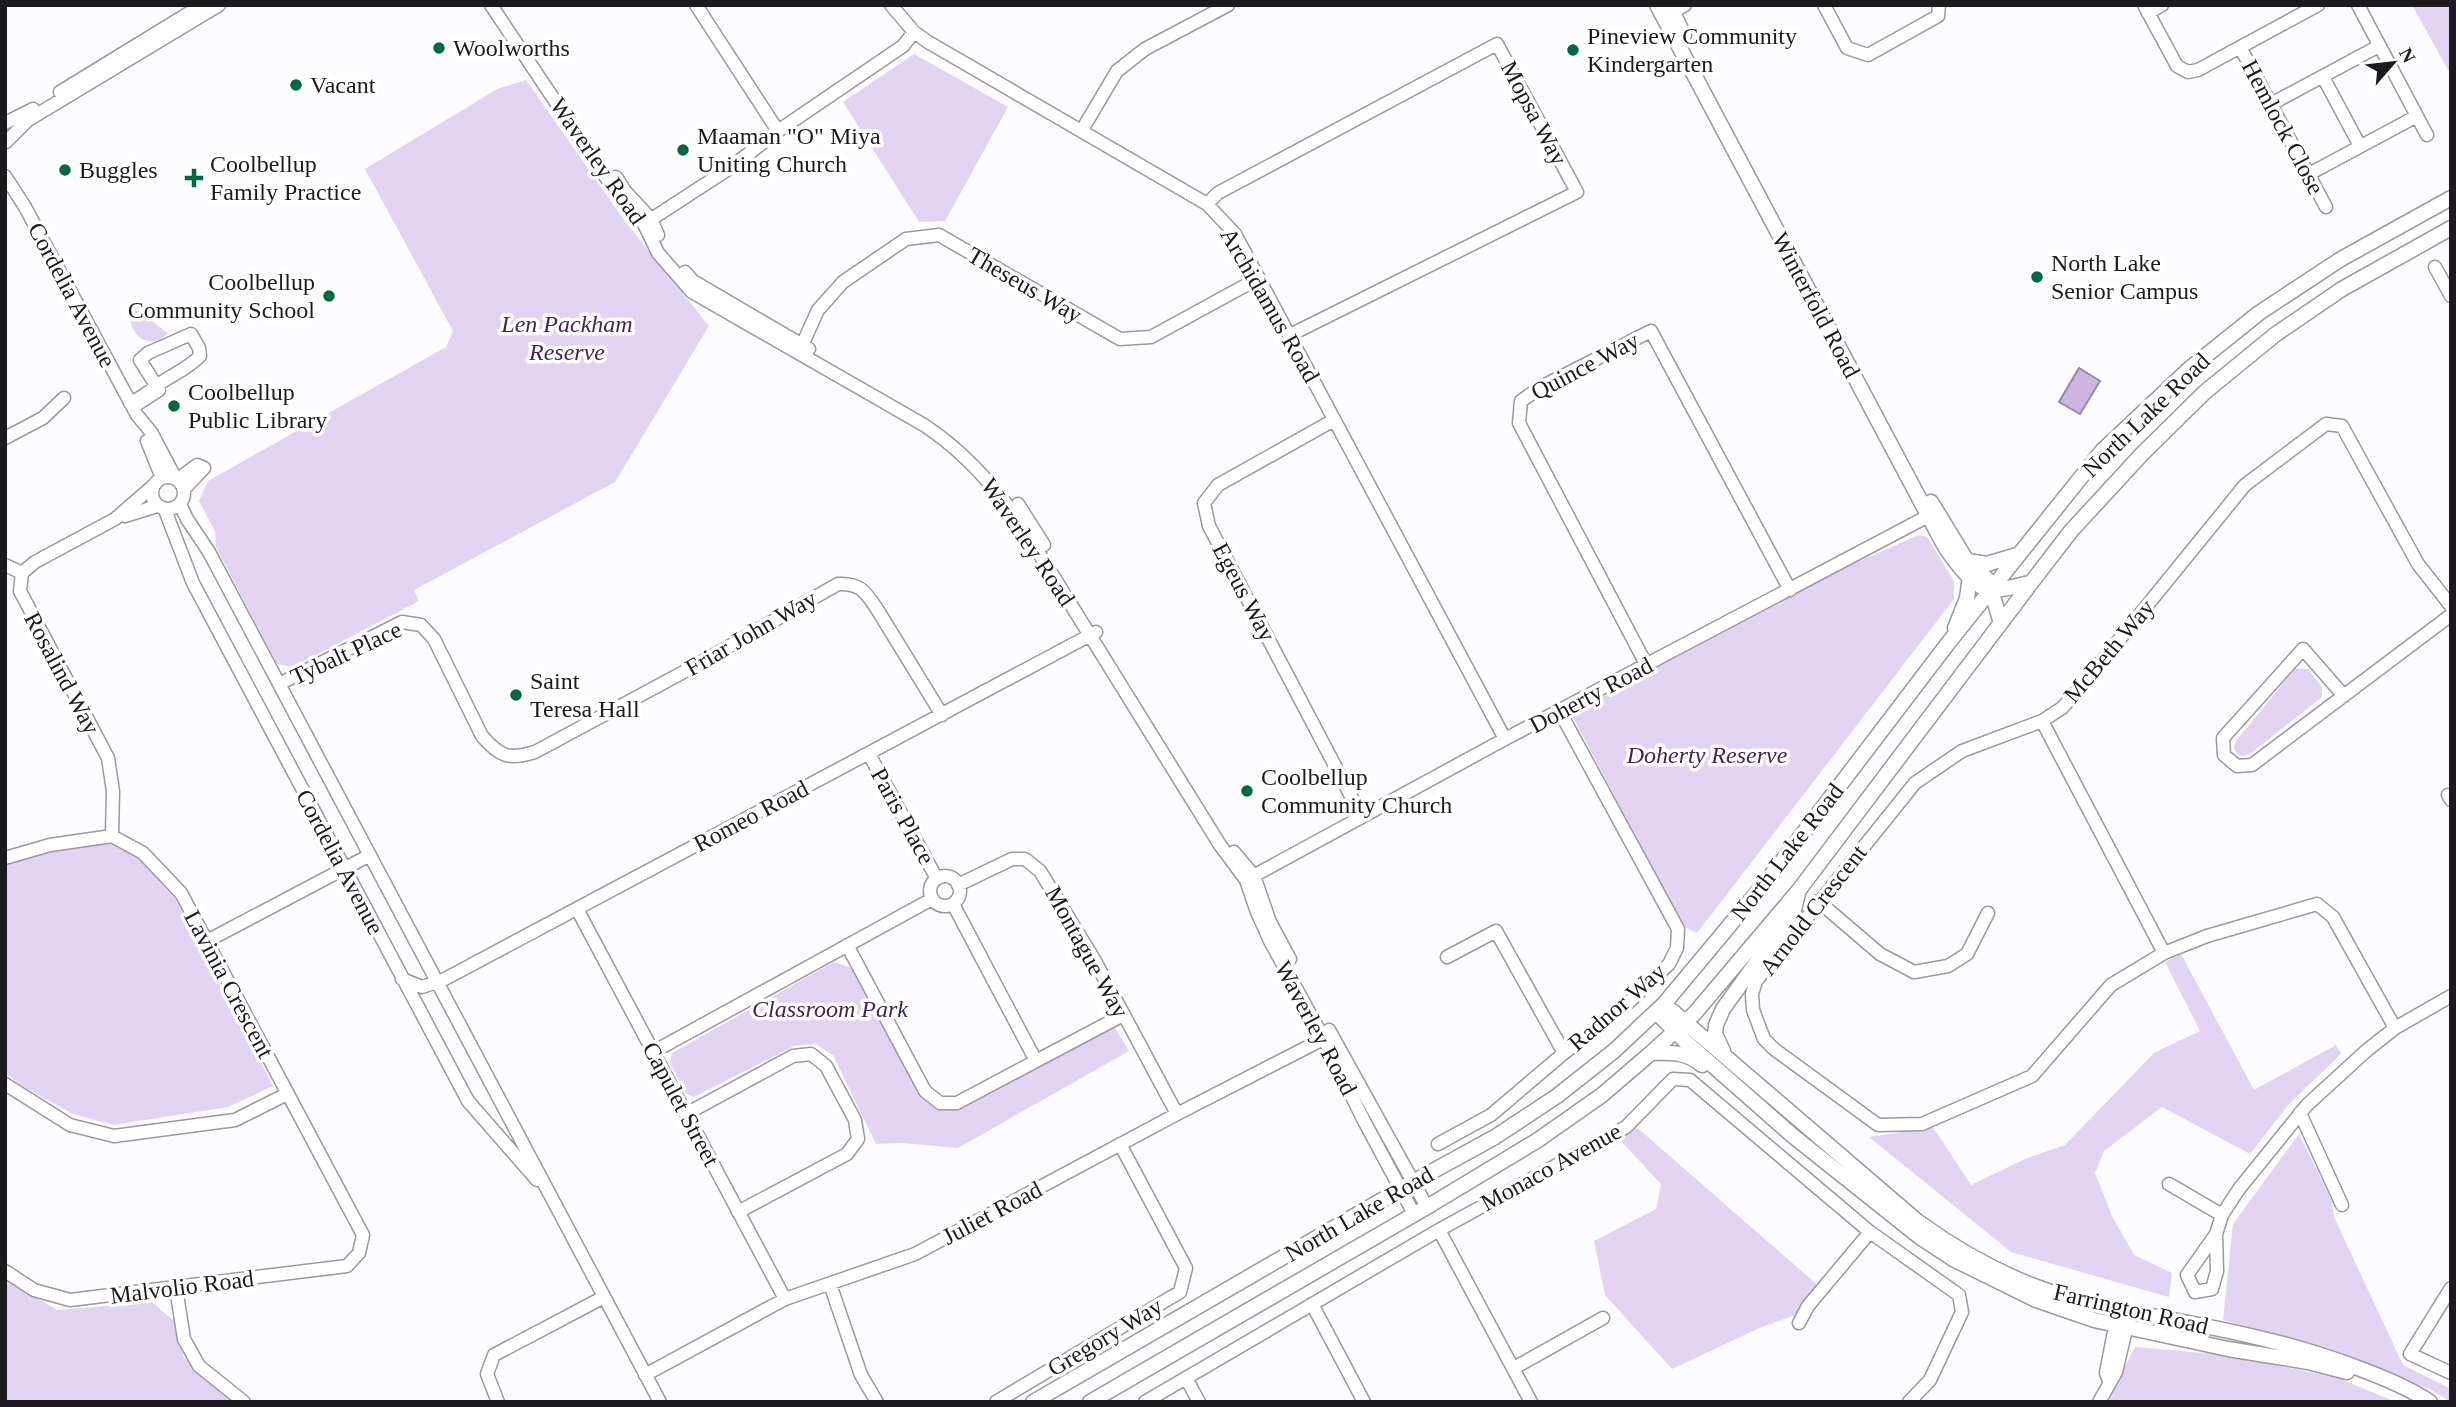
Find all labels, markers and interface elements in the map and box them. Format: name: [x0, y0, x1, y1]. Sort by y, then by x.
place label: Pineview Community Kindergarten: [1587, 23, 1797, 77]
north arrow: [2358, 28, 2428, 98]
place label: Woolworths: [453, 35, 570, 61]
marker: Woolworths: [431, 40, 447, 56]
marker: Pineview Community Kindergarten: [1565, 42, 1581, 58]
text: N: [2395, 44, 2420, 66]
street label: Hemlock Close: [2237, 55, 2329, 199]
street label: Mopsa Way: [1496, 56, 1572, 170]
place label: Vacant: [310, 72, 376, 98]
marker: Vacant: [288, 77, 304, 93]
street label: Waverley Road: [545, 93, 651, 229]
place label: Maaman "O" Miya Uniting Church: [697, 123, 881, 177]
marker: Maaman "O" Miya Uniting Church: [675, 142, 691, 158]
place label: Coolbellup Family Practice: [210, 151, 361, 205]
place label: Buggles: [79, 157, 158, 183]
marker: Buggles: [57, 162, 73, 178]
marker: Coolbellup Family Practice: [184, 168, 204, 188]
street label: Cordelia Avenue: [23, 218, 121, 372]
street label: Archidamus Road: [1215, 223, 1325, 387]
street label: Winterfold Road: [1767, 228, 1865, 382]
street label: Theseus Way: [963, 242, 1087, 328]
place label: North Lake Senior Campus: [2051, 250, 2198, 304]
place label: Coolbellup Community School: [128, 269, 315, 323]
marker: North Lake Senior Campus: [2029, 269, 2045, 285]
marker: Coolbellup Community School: [321, 288, 337, 304]
park label: Len Packham Reserve: [500, 311, 633, 365]
street label: Quince Way: [1527, 327, 1643, 405]
street label: North Lake Road: [2077, 348, 2215, 482]
place label: Coolbellup Public Library: [188, 379, 327, 433]
marker: Coolbellup Public Library: [166, 398, 182, 414]
street label: Waverley Road: [976, 473, 1080, 611]
street label: Egeus Way: [1207, 538, 1281, 646]
street label: Friar John Way: [681, 585, 821, 681]
street label: McBeth Way: [2058, 594, 2160, 708]
street label: Rosalind Way: [19, 608, 105, 738]
street label: Tybalt Place: [287, 616, 405, 690]
street label: Doherty Road: [1525, 652, 1657, 738]
place label: Saint Teresa Hall: [530, 668, 640, 722]
marker: Saint Teresa Hall: [508, 687, 524, 703]
park label: Doherty Reserve: [1626, 742, 1788, 768]
street label: Paris Place: [866, 763, 940, 869]
place label: Coolbellup Community Church: [1261, 764, 1452, 818]
street label: Romeo Road: [689, 775, 813, 857]
street label: North Lake Road: [1725, 778, 1849, 926]
marker: Coolbellup Community Church: [1239, 783, 1255, 799]
street label: Cordelia Avenue: [291, 785, 389, 939]
street label: Arnold Crescent: [1754, 840, 1872, 980]
street label: Montague Way: [1040, 882, 1134, 1022]
street label: Lavinia Crescent: [179, 906, 279, 1062]
street label: Waverley Road: [1270, 957, 1362, 1099]
street label: Radnor Way: [1563, 958, 1671, 1056]
park label: Classroom Park: [752, 996, 908, 1022]
street label: Capulet Street: [637, 1038, 725, 1171]
street label: Monaco Avenue: [1476, 1118, 1626, 1216]
street label: North Lake Road: [1280, 1161, 1438, 1267]
street label: Juliet Road: [938, 1176, 1046, 1250]
street label: Malvolio Road: [109, 1265, 255, 1309]
street label: Farrington Road: [2051, 1279, 2211, 1339]
street label: Gregory Way: [1043, 1293, 1167, 1381]

